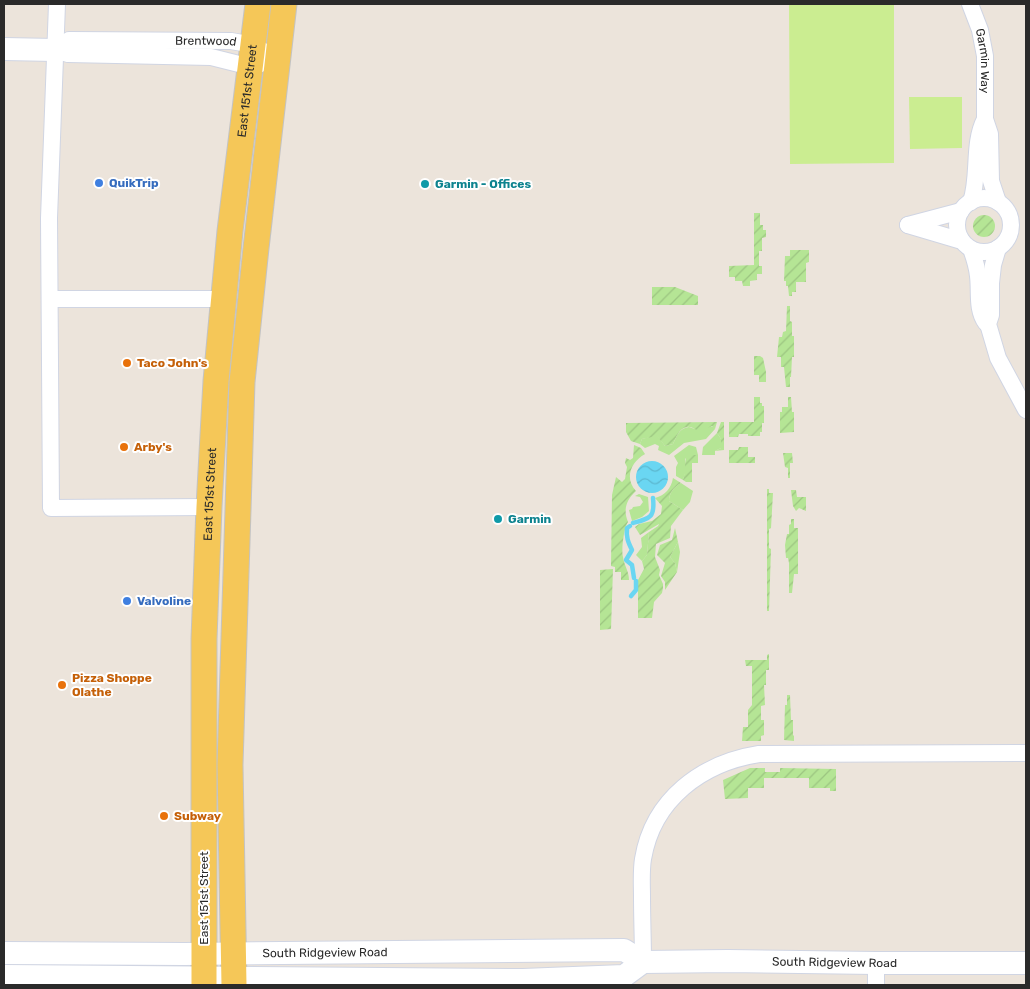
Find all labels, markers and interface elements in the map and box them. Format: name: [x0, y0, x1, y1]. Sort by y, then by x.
street label: Garmin Way: [973, 27, 992, 94]
street label: Brentwood: [175, 34, 238, 49]
street label: East 151st Street: [235, 43, 260, 138]
place label: QuikTrip: [109, 176, 159, 190]
marker: QuikTrip: [93, 177, 105, 189]
place label: Garmin - Offices: [435, 177, 531, 191]
marker: Garmin - Offices: [419, 178, 431, 190]
place label: Taco John's: [137, 356, 208, 370]
marker: Taco John's: [121, 357, 133, 369]
place label: Arby's: [134, 440, 172, 454]
marker: Arby's: [118, 441, 130, 453]
street label: East 151st Street: [201, 447, 219, 541]
place label: Garmin: [508, 512, 552, 526]
marker: Garmin: [492, 513, 504, 525]
place label: Valvoline: [137, 594, 191, 608]
marker: Valvoline: [121, 595, 133, 607]
place label: Pizza Shoppe Olathe: [72, 671, 152, 699]
marker: Pizza Shoppe Olathe: [56, 679, 68, 691]
place label: Subway: [174, 809, 221, 823]
marker: Subway: [158, 810, 170, 822]
street label: East 151st Street: [197, 851, 211, 945]
street label: South Ridgeview Road: [262, 945, 388, 960]
street label: South Ridgeview Road: [772, 955, 897, 970]

